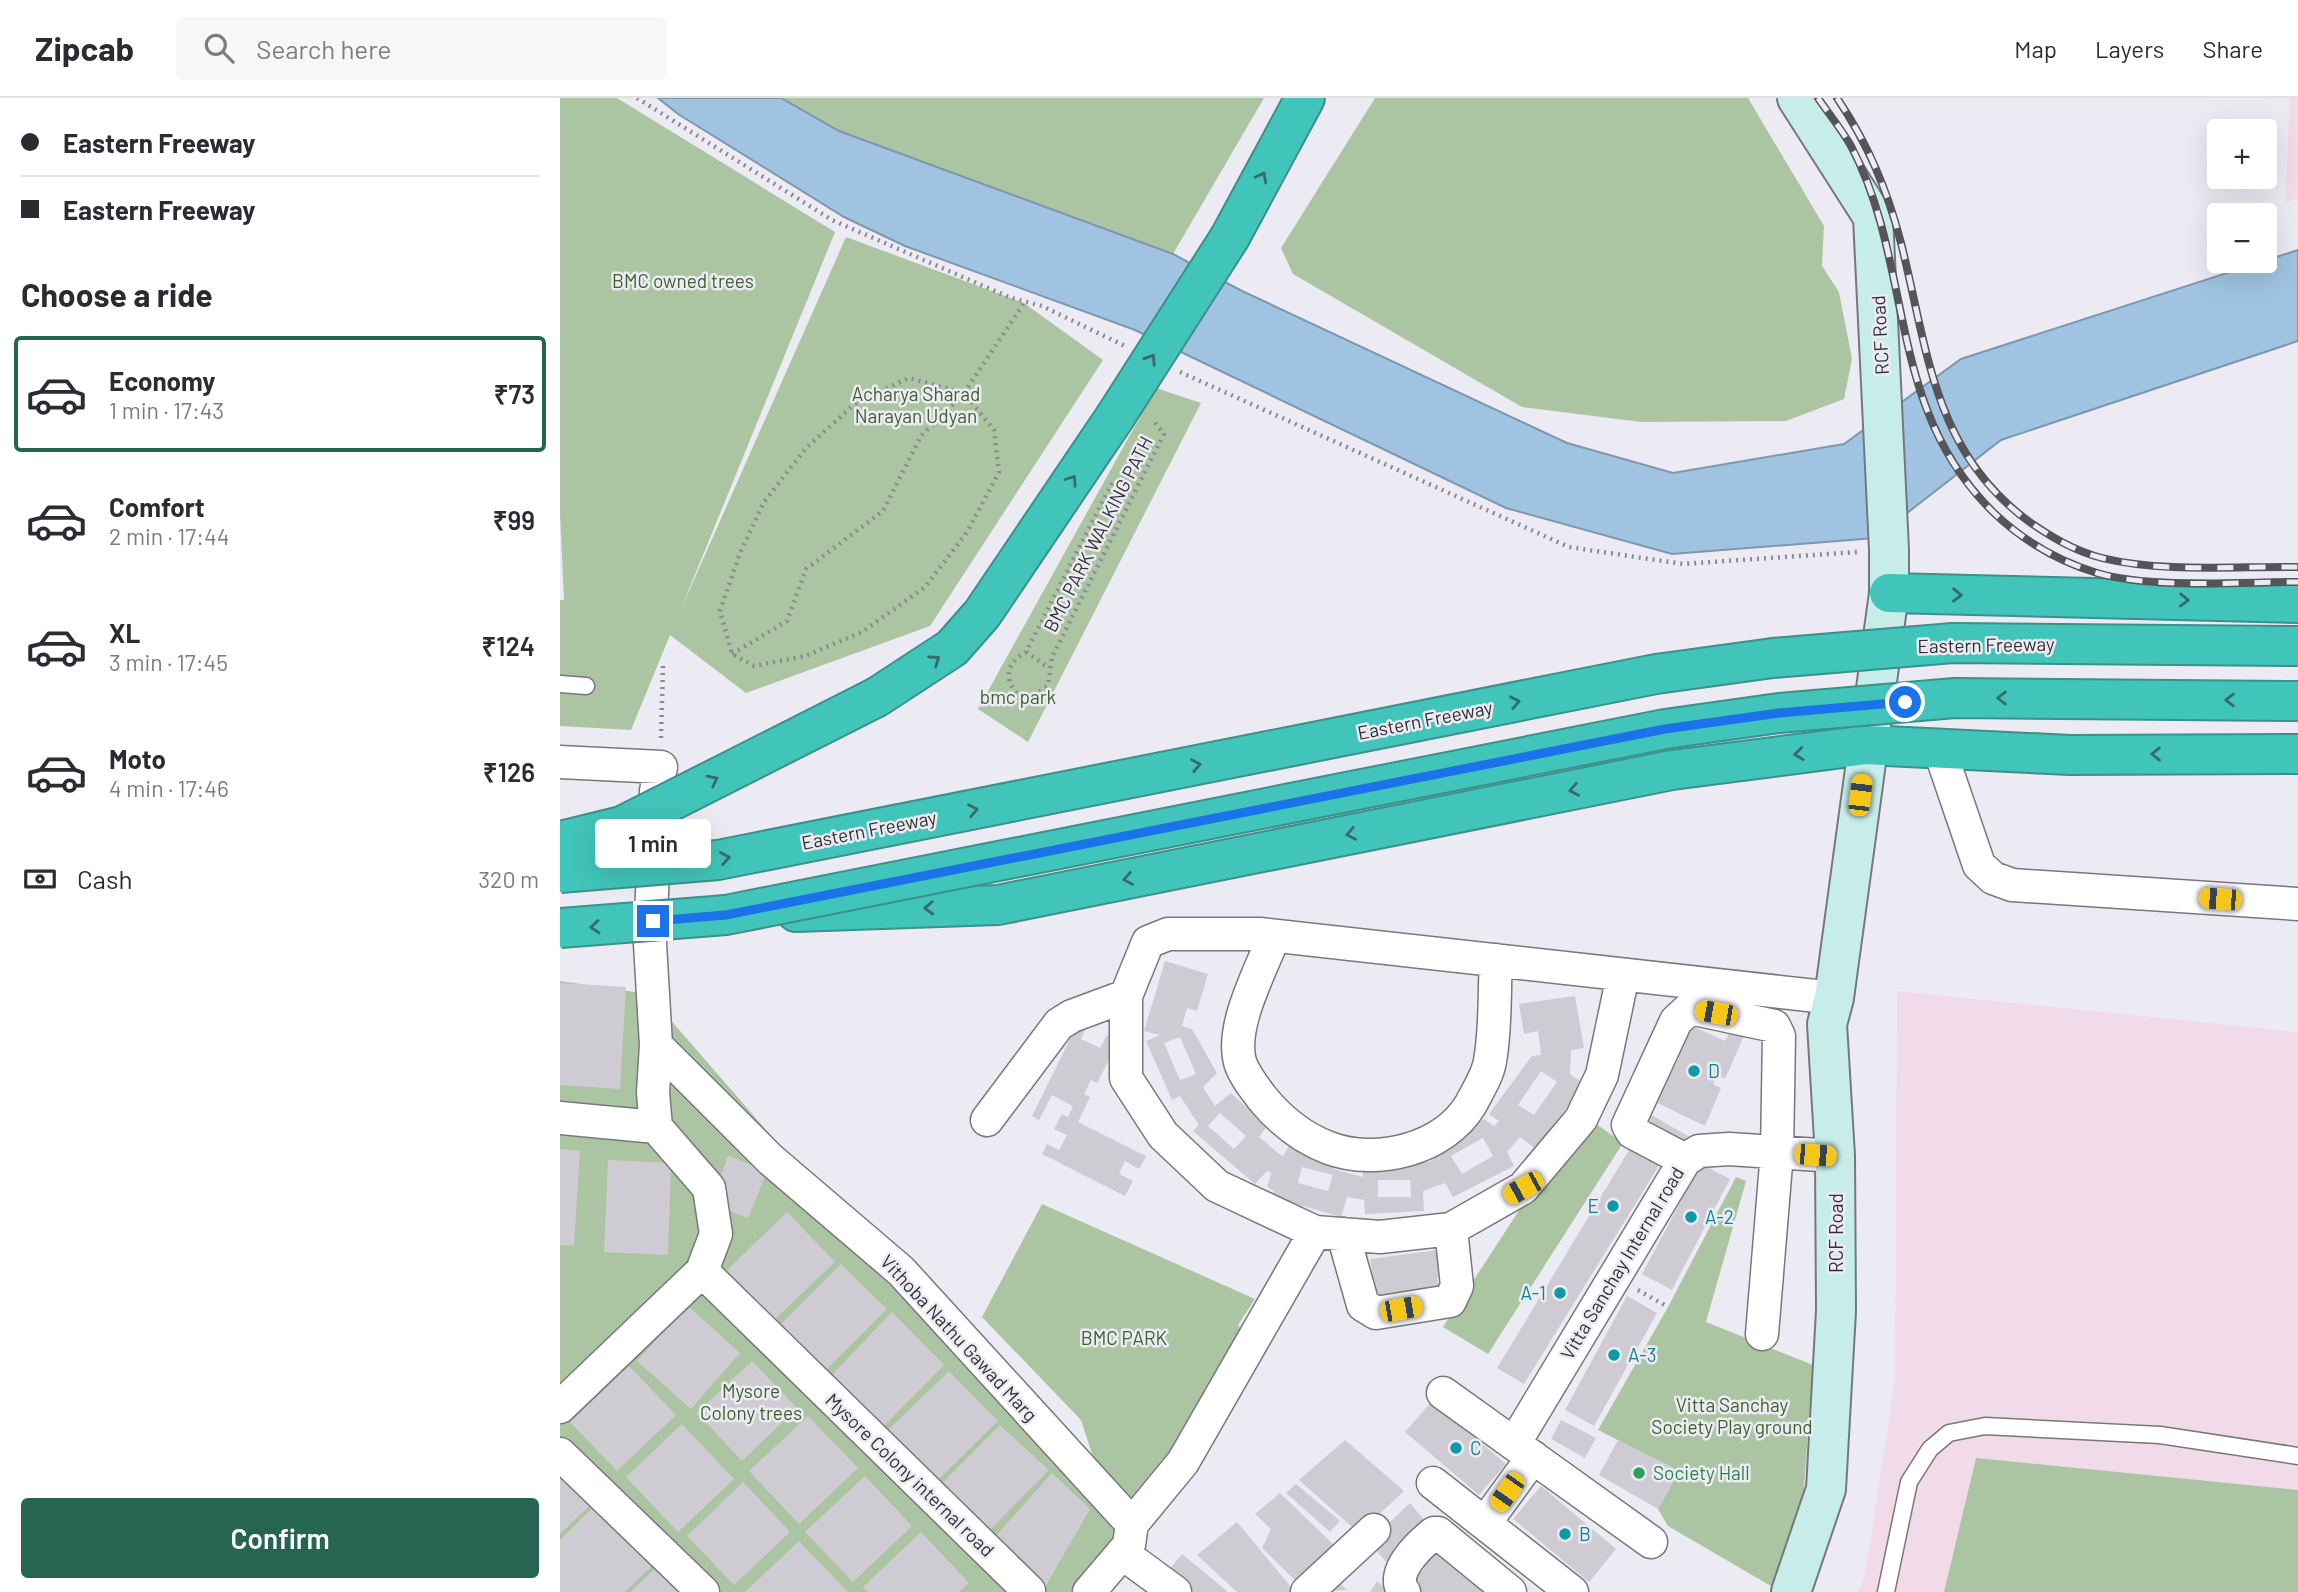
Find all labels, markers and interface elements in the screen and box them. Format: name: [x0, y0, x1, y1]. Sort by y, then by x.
search box: [176, 17, 666, 80]
text: Zipcab: [35, 28, 134, 68]
icon: search: [200, 29, 238, 67]
text: Search here: [256, 33, 391, 64]
text: Map: [2014, 34, 2057, 63]
text: Layers: [2095, 34, 2164, 63]
text: Share: [2202, 34, 2263, 63]
map controls: [2207, 119, 2277, 273]
button: +: [2207, 119, 2277, 189]
text: Eastern Freeway: [63, 127, 255, 158]
one-way arrow: [1254, 172, 1268, 184]
text: Eastern Freeway: [63, 194, 255, 225]
button: −: [2207, 203, 2277, 273]
park label: BMC owned trees: [612, 269, 754, 292]
text: Choose a ride: [21, 275, 213, 313]
street label: RCF Road: [1866, 295, 1893, 375]
one-way arrow: [1143, 354, 1156, 367]
icon: car: [25, 363, 88, 426]
text: Economy: [109, 365, 215, 396]
text: ₹73: [494, 378, 535, 409]
park label: Acharya Sharad Narayan Udyan: [852, 382, 980, 427]
text: 1 min · 17:43: [109, 396, 224, 424]
street label: BMC PARK WALKING PATH: [1038, 432, 1157, 636]
one-way arrow: [1064, 475, 1076, 488]
icon: car: [25, 489, 88, 552]
text: Comfort: [109, 491, 205, 522]
text: ₹99: [493, 504, 535, 535]
text: 2 min · 17:44: [109, 522, 229, 550]
one-way arrow: [1952, 587, 1963, 603]
one-way arrow: [2179, 592, 2190, 608]
icon: car: [25, 615, 88, 678]
text: XL: [109, 617, 140, 648]
text: ₹124: [481, 630, 535, 661]
street label: Eastern Freeway: [1917, 632, 2055, 657]
text: 3 min · 17:45: [109, 648, 228, 676]
one-way arrow: [927, 656, 940, 668]
park label: bmc park: [980, 685, 1056, 708]
route start: [1889, 686, 1921, 718]
one-way arrow: [1997, 690, 2007, 706]
one-way arrow: [2224, 692, 2235, 708]
street label: Eastern Freeway: [1355, 695, 1495, 744]
one-way arrow: [1509, 695, 1521, 710]
icon: car: [25, 741, 88, 804]
text: Moto: [109, 743, 166, 774]
one-way arrow: [1793, 746, 1805, 761]
one-way arrow: [2151, 746, 2161, 762]
text: ₹126: [483, 756, 535, 787]
one-way arrow: [1190, 759, 1202, 774]
car: [1848, 773, 1873, 817]
text: 4 min · 17:46: [109, 774, 229, 802]
one-way arrow: [706, 774, 719, 788]
one-way arrow: [1568, 781, 1580, 796]
one-way arrow: [967, 803, 979, 818]
street label: Eastern Freeway: [799, 805, 939, 854]
callout: 1 min: [595, 820, 711, 868]
one-way arrow: [1345, 826, 1357, 841]
text: 1 min: [628, 829, 678, 857]
one-way arrow: [719, 851, 731, 866]
icon: cash: [21, 860, 59, 898]
text: Cash: [77, 863, 132, 894]
text: 320 m: [478, 865, 539, 893]
one-way arrow: [1122, 871, 1134, 886]
car: [2199, 887, 2242, 911]
one-way arrow: [924, 900, 935, 915]
route end: [637, 905, 669, 937]
one-way arrow: [589, 919, 600, 934]
car: [1694, 999, 1739, 1027]
place label: D: [1708, 1059, 1720, 1082]
marker: D: [1686, 1063, 1702, 1079]
car: [1794, 1143, 1837, 1167]
street label: Vitta Sanchay Internal road: [1555, 1162, 1688, 1363]
car: [1500, 1169, 1547, 1207]
street label: RCF Road: [1824, 1193, 1847, 1273]
place label: E: [1588, 1194, 1599, 1217]
marker: E: [1605, 1198, 1621, 1214]
place label: A-2: [1705, 1205, 1734, 1228]
marker: A-2: [1683, 1209, 1699, 1225]
street label: Vithoba Nathu Gawad Marg: [876, 1250, 1043, 1426]
place label: A-1: [1521, 1281, 1546, 1304]
marker: A-1: [1552, 1285, 1568, 1301]
car: [1379, 1295, 1424, 1323]
park label: BMC PARK: [1081, 1326, 1168, 1349]
place label: A-3: [1628, 1343, 1657, 1366]
marker: A-3: [1606, 1347, 1622, 1363]
park label: Mysore Colony trees: [700, 1379, 802, 1424]
street label: Mysore Colony internal road: [821, 1388, 999, 1561]
park label: Vitta Sanchay Society Play ground: [1651, 1393, 1813, 1438]
place label: C: [1470, 1436, 1482, 1459]
marker: C: [1448, 1440, 1464, 1456]
place label: Society Hall: [1653, 1461, 1750, 1484]
marker: Society Hall: [1631, 1465, 1647, 1481]
car: [1487, 1469, 1528, 1515]
button: Confirm: [21, 1498, 539, 1578]
place label: B: [1579, 1522, 1591, 1545]
marker: B: [1557, 1526, 1573, 1542]

